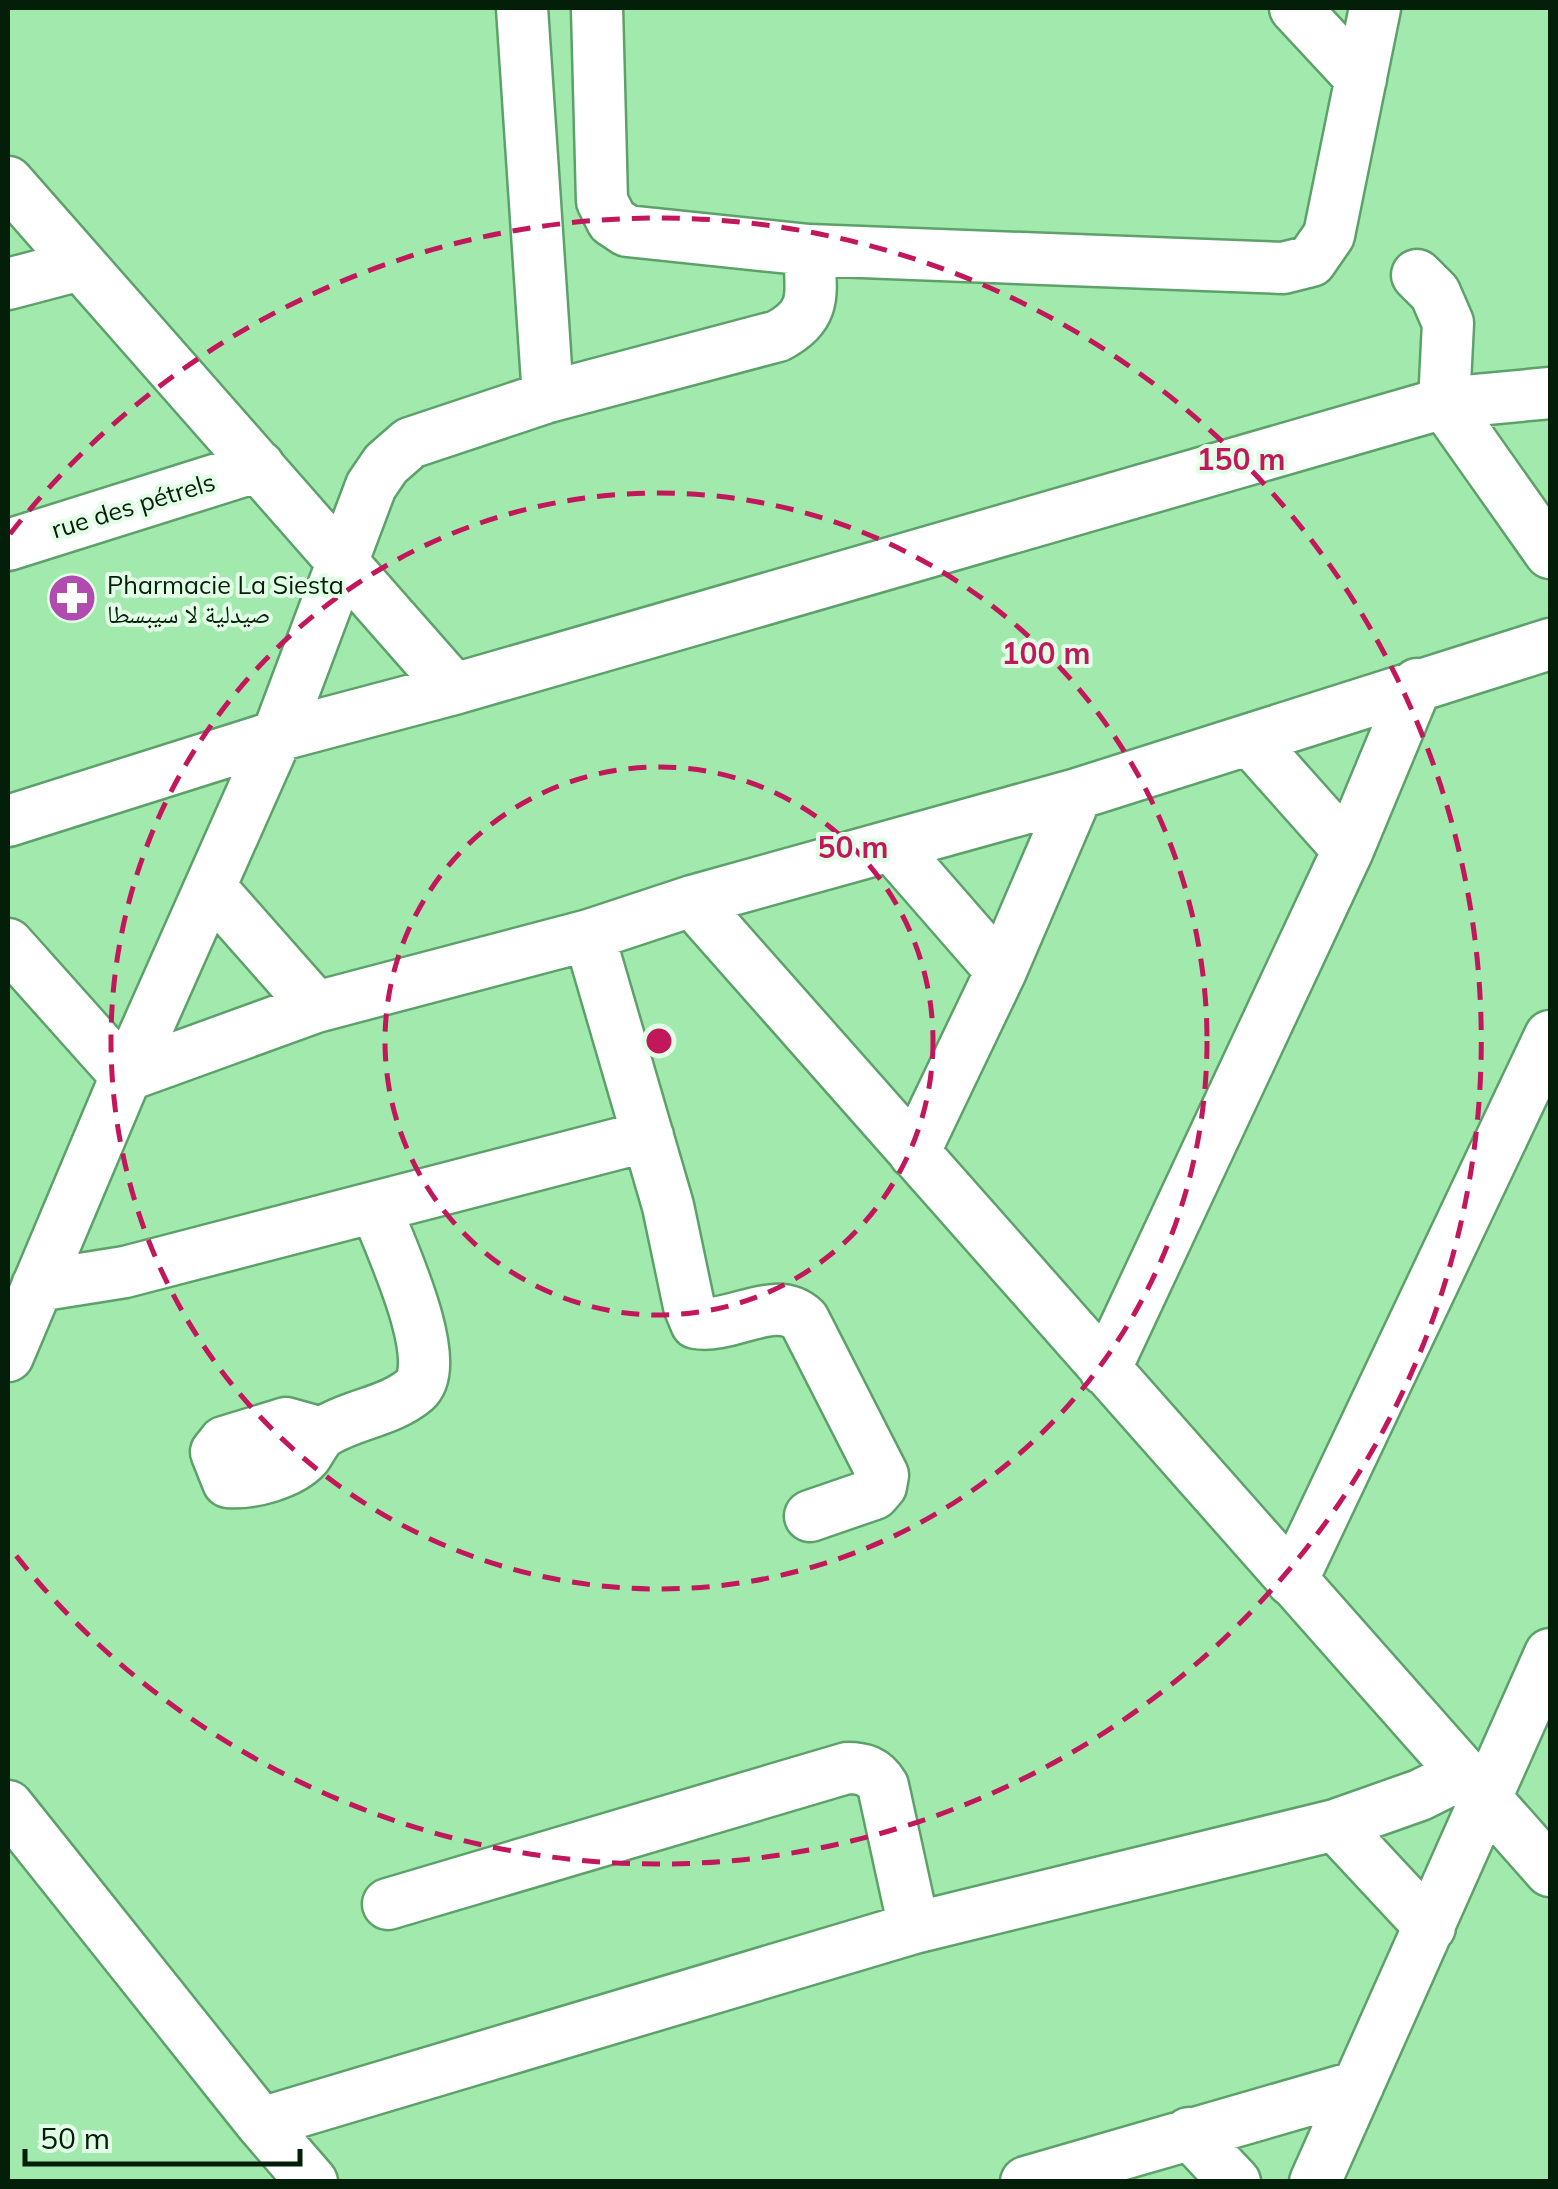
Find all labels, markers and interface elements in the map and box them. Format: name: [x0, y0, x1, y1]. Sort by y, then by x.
text: 150 m: [1196, 440, 1286, 478]
street label: rue des pétrels: [47, 465, 219, 545]
place label: Pharmacie La Siesta صيدلية لا سيبسطا: [107, 569, 344, 629]
pharmacy icon: Pharmacie La Siesta صيدلية لا سيبسطا: [46, 572, 98, 624]
text: 100 m: [1001, 634, 1091, 672]
text: 50 m: [817, 828, 889, 866]
centre of rings: [641, 1023, 677, 1059]
scale bar: [25, 2104, 300, 2166]
text: 50 m: [40, 2119, 110, 2157]

